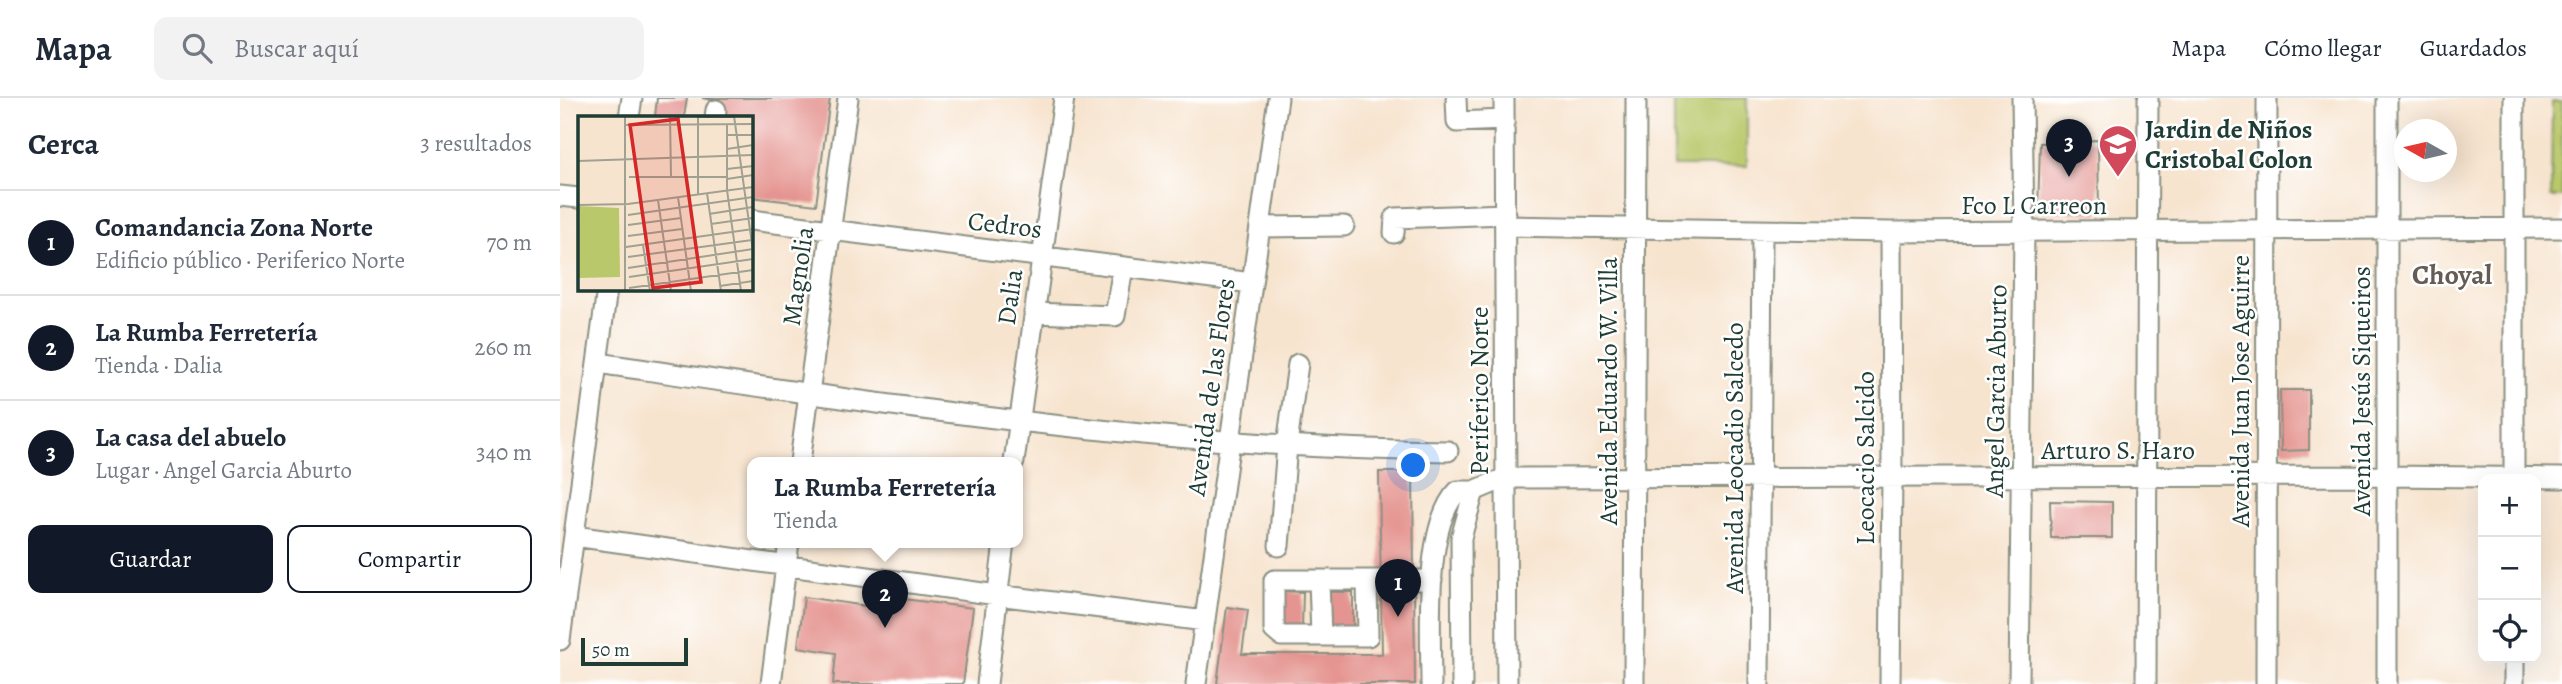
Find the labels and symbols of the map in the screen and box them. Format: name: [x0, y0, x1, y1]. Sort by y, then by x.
place label: Jardin de Niños Cristobal Colon: [2145, 112, 2313, 177]
inset map: [578, 116, 752, 290]
pin: 3: [2046, 119, 2092, 177]
north arrow: [2394, 119, 2457, 182]
school or university icon: Jardin de Niños Cristobal Colon: [2097, 123, 2139, 178]
street label: Fco L Carreon: [1961, 188, 2107, 223]
street label: Cedros: [966, 203, 1044, 247]
street label: Magnolia: [774, 224, 822, 328]
street label: Avenida Juan Jose Aguirre: [2223, 255, 2258, 528]
district label: Choyal: [2412, 256, 2493, 294]
street label: Avenida Eduardo W. Villa: [1591, 257, 1626, 526]
street label: Avenida Jesús Siqueiros: [2344, 266, 2379, 517]
street label: Dalia: [989, 267, 1031, 327]
street label: Avenida de las Flores: [1178, 276, 1244, 499]
street label: Angel Garcia Aburto: [1977, 284, 2015, 499]
street label: Periferico Norte: [1462, 306, 1497, 476]
street label: Avenida Leocadio Salcedo: [1717, 322, 1752, 595]
street label: Leocacio Salcido: [1848, 371, 1883, 545]
street label: Arturo S. Haro: [2040, 433, 2195, 468]
your location: [1396, 448, 1430, 482]
pin: 1: [1375, 559, 1421, 617]
pin: 2: [862, 570, 908, 628]
scale bar: [581, 635, 688, 667]

